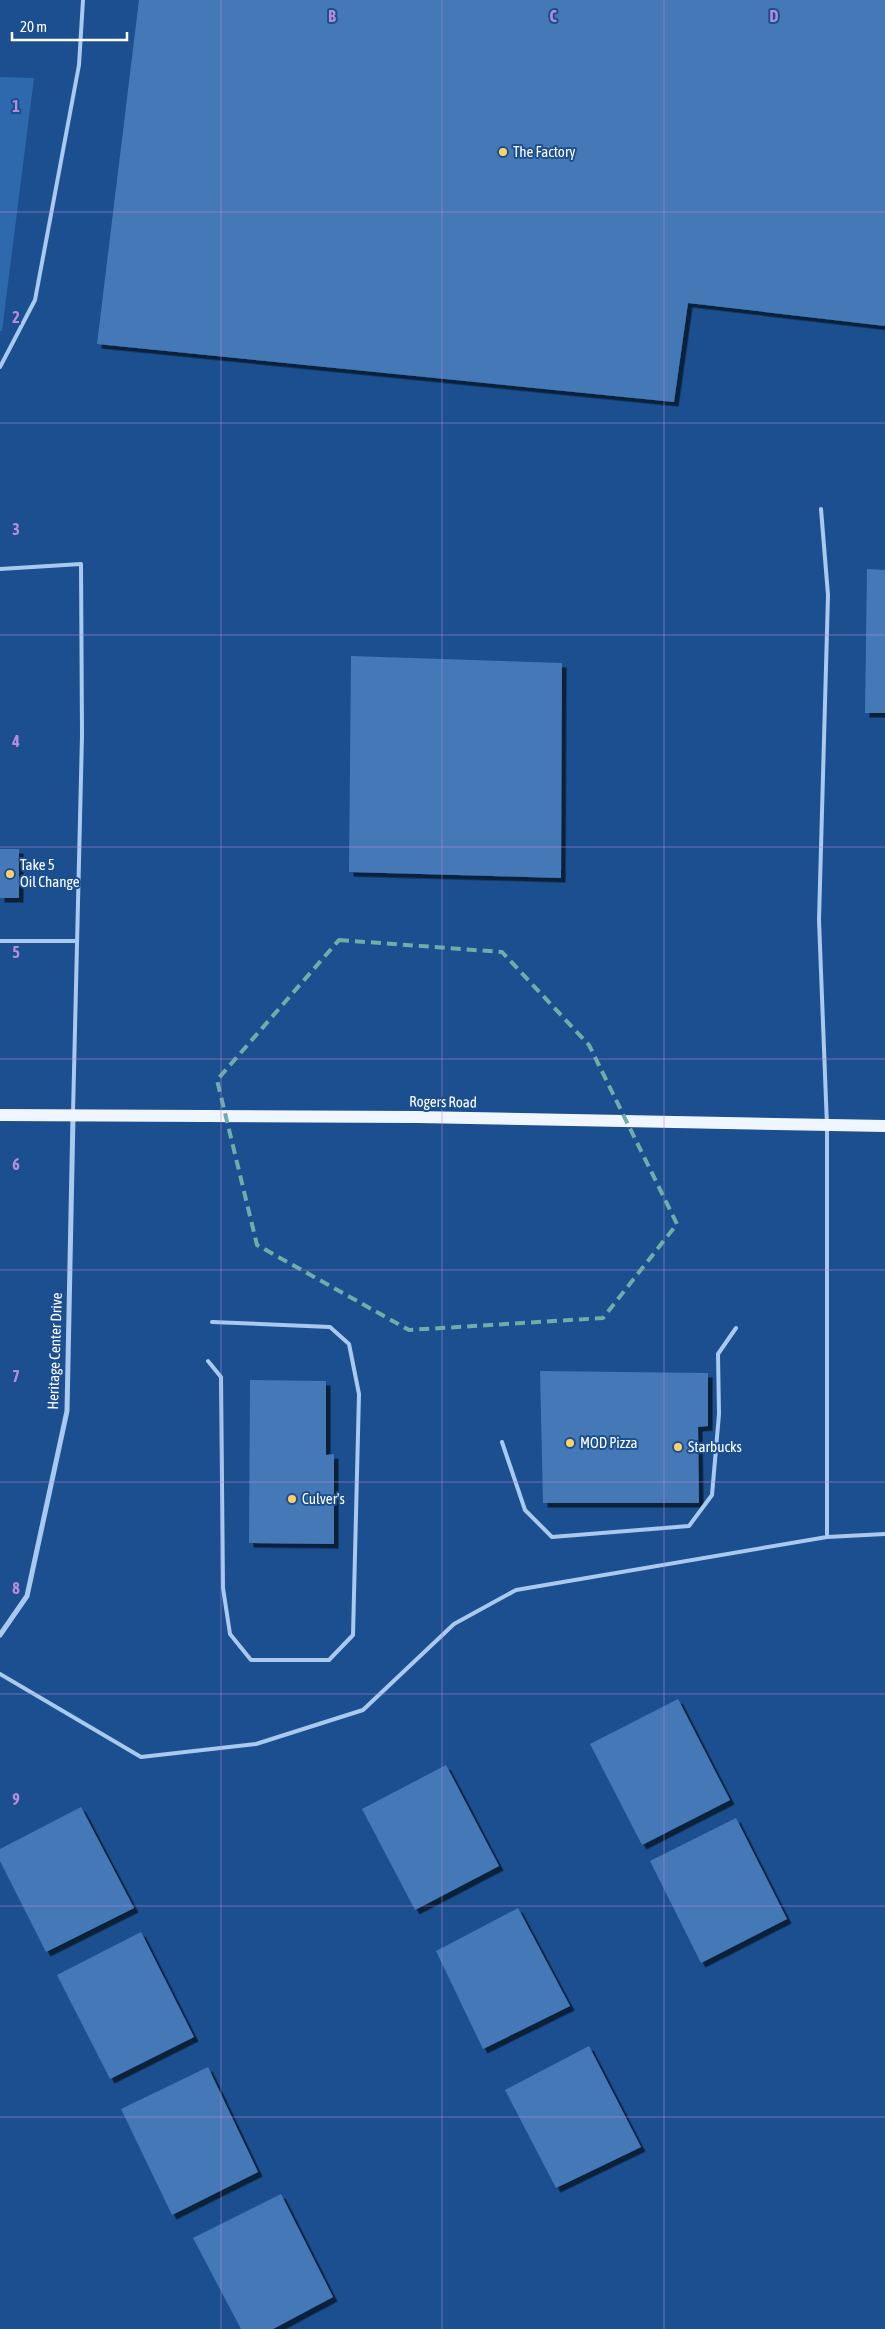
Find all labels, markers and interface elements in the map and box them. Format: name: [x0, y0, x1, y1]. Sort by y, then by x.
text: B: [328, 7, 336, 25]
text: C: [549, 7, 557, 25]
text: D: [770, 7, 779, 25]
scale bar: [12, 10, 128, 42]
text: 20 m: [20, 18, 47, 35]
text: 1: [12, 97, 20, 115]
place label: The Factory: [513, 143, 576, 160]
marker: The Factory: [497, 146, 509, 158]
text: 2: [12, 308, 20, 326]
text: 3: [12, 520, 20, 538]
text: 4: [11, 732, 20, 750]
place label: Take 5 Oil Change: [20, 856, 80, 890]
marker: Take 5 Oil Change: [4, 868, 16, 880]
text: 5: [12, 943, 20, 961]
street label: Rogers Road: [409, 1092, 477, 1111]
text: 6: [12, 1155, 20, 1173]
street label: Heritage Center Drive: [44, 1292, 65, 1410]
text: 7: [12, 1367, 20, 1385]
place label: MOD Pizza: [580, 1434, 638, 1451]
marker: MOD Pizza: [564, 1437, 576, 1449]
place label: Starbucks: [688, 1438, 742, 1455]
marker: Starbucks: [672, 1441, 684, 1453]
place label: Culver's: [302, 1490, 345, 1507]
marker: Culver's: [286, 1493, 298, 1505]
text: 8: [12, 1579, 20, 1597]
text: 9: [12, 1790, 20, 1808]

